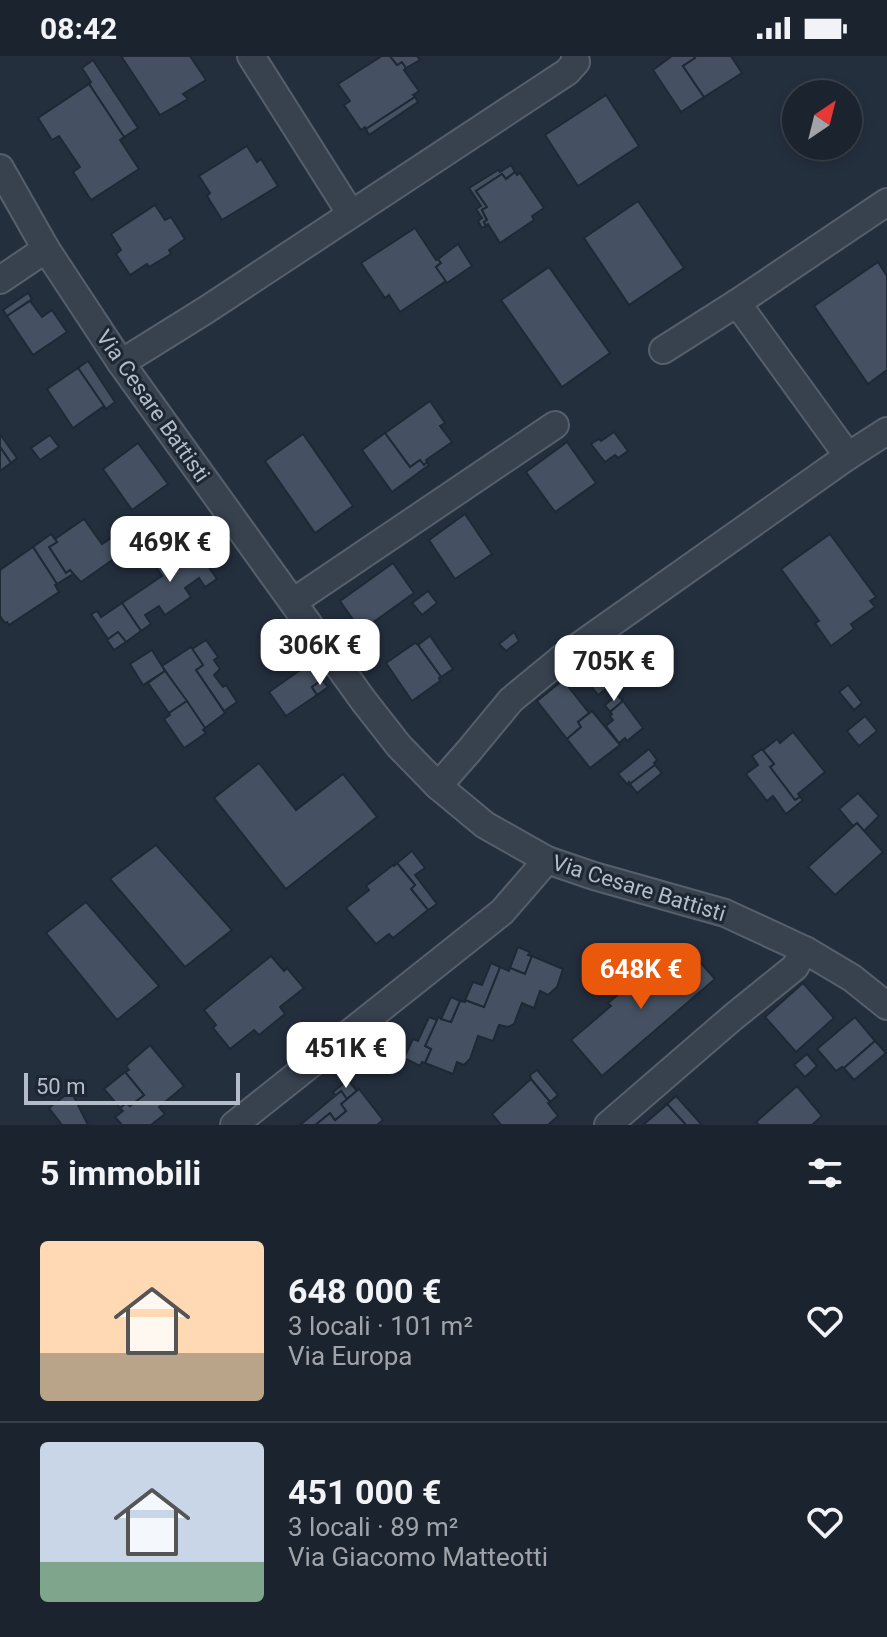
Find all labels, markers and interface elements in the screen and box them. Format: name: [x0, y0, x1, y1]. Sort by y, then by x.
text: 08:42: [40, 11, 117, 46]
north arrow: [782, 80, 862, 160]
map controls: [782, 80, 862, 160]
street label: Via Cesare Battisti: [91, 325, 215, 487]
pin: 469K €: [105, 516, 235, 584]
text: 469K €: [129, 527, 211, 557]
pin: 306K €: [255, 619, 385, 687]
text: 306K €: [279, 630, 361, 660]
pin: 705K €: [549, 635, 679, 703]
text: 705K €: [573, 646, 655, 676]
street label: Via Cesare Battisti: [549, 850, 729, 926]
pin: 648K €: [576, 943, 706, 1011]
text: 648K €: [600, 954, 682, 984]
pin: 451K €: [281, 1022, 411, 1090]
text: 451K €: [305, 1033, 387, 1063]
scale bar: [24, 1069, 240, 1105]
text: 50 m: [36, 1074, 85, 1099]
icon: filters: [803, 1151, 847, 1195]
text: 5 immobili: [40, 1153, 201, 1193]
text: 648 000 €: [288, 1271, 441, 1311]
icon: home: [104, 1273, 200, 1369]
icon: heart: [803, 1299, 847, 1343]
text: 3 locali · 101 m²: [288, 1311, 473, 1341]
text: Via Europa: [288, 1341, 413, 1371]
text: 451 000 €: [288, 1472, 441, 1512]
icon: home: [104, 1474, 200, 1570]
icon: heart: [803, 1500, 847, 1544]
text: 3 locali · 89 m²: [288, 1512, 458, 1542]
text: Via Giacomo Matteotti: [288, 1542, 548, 1572]

